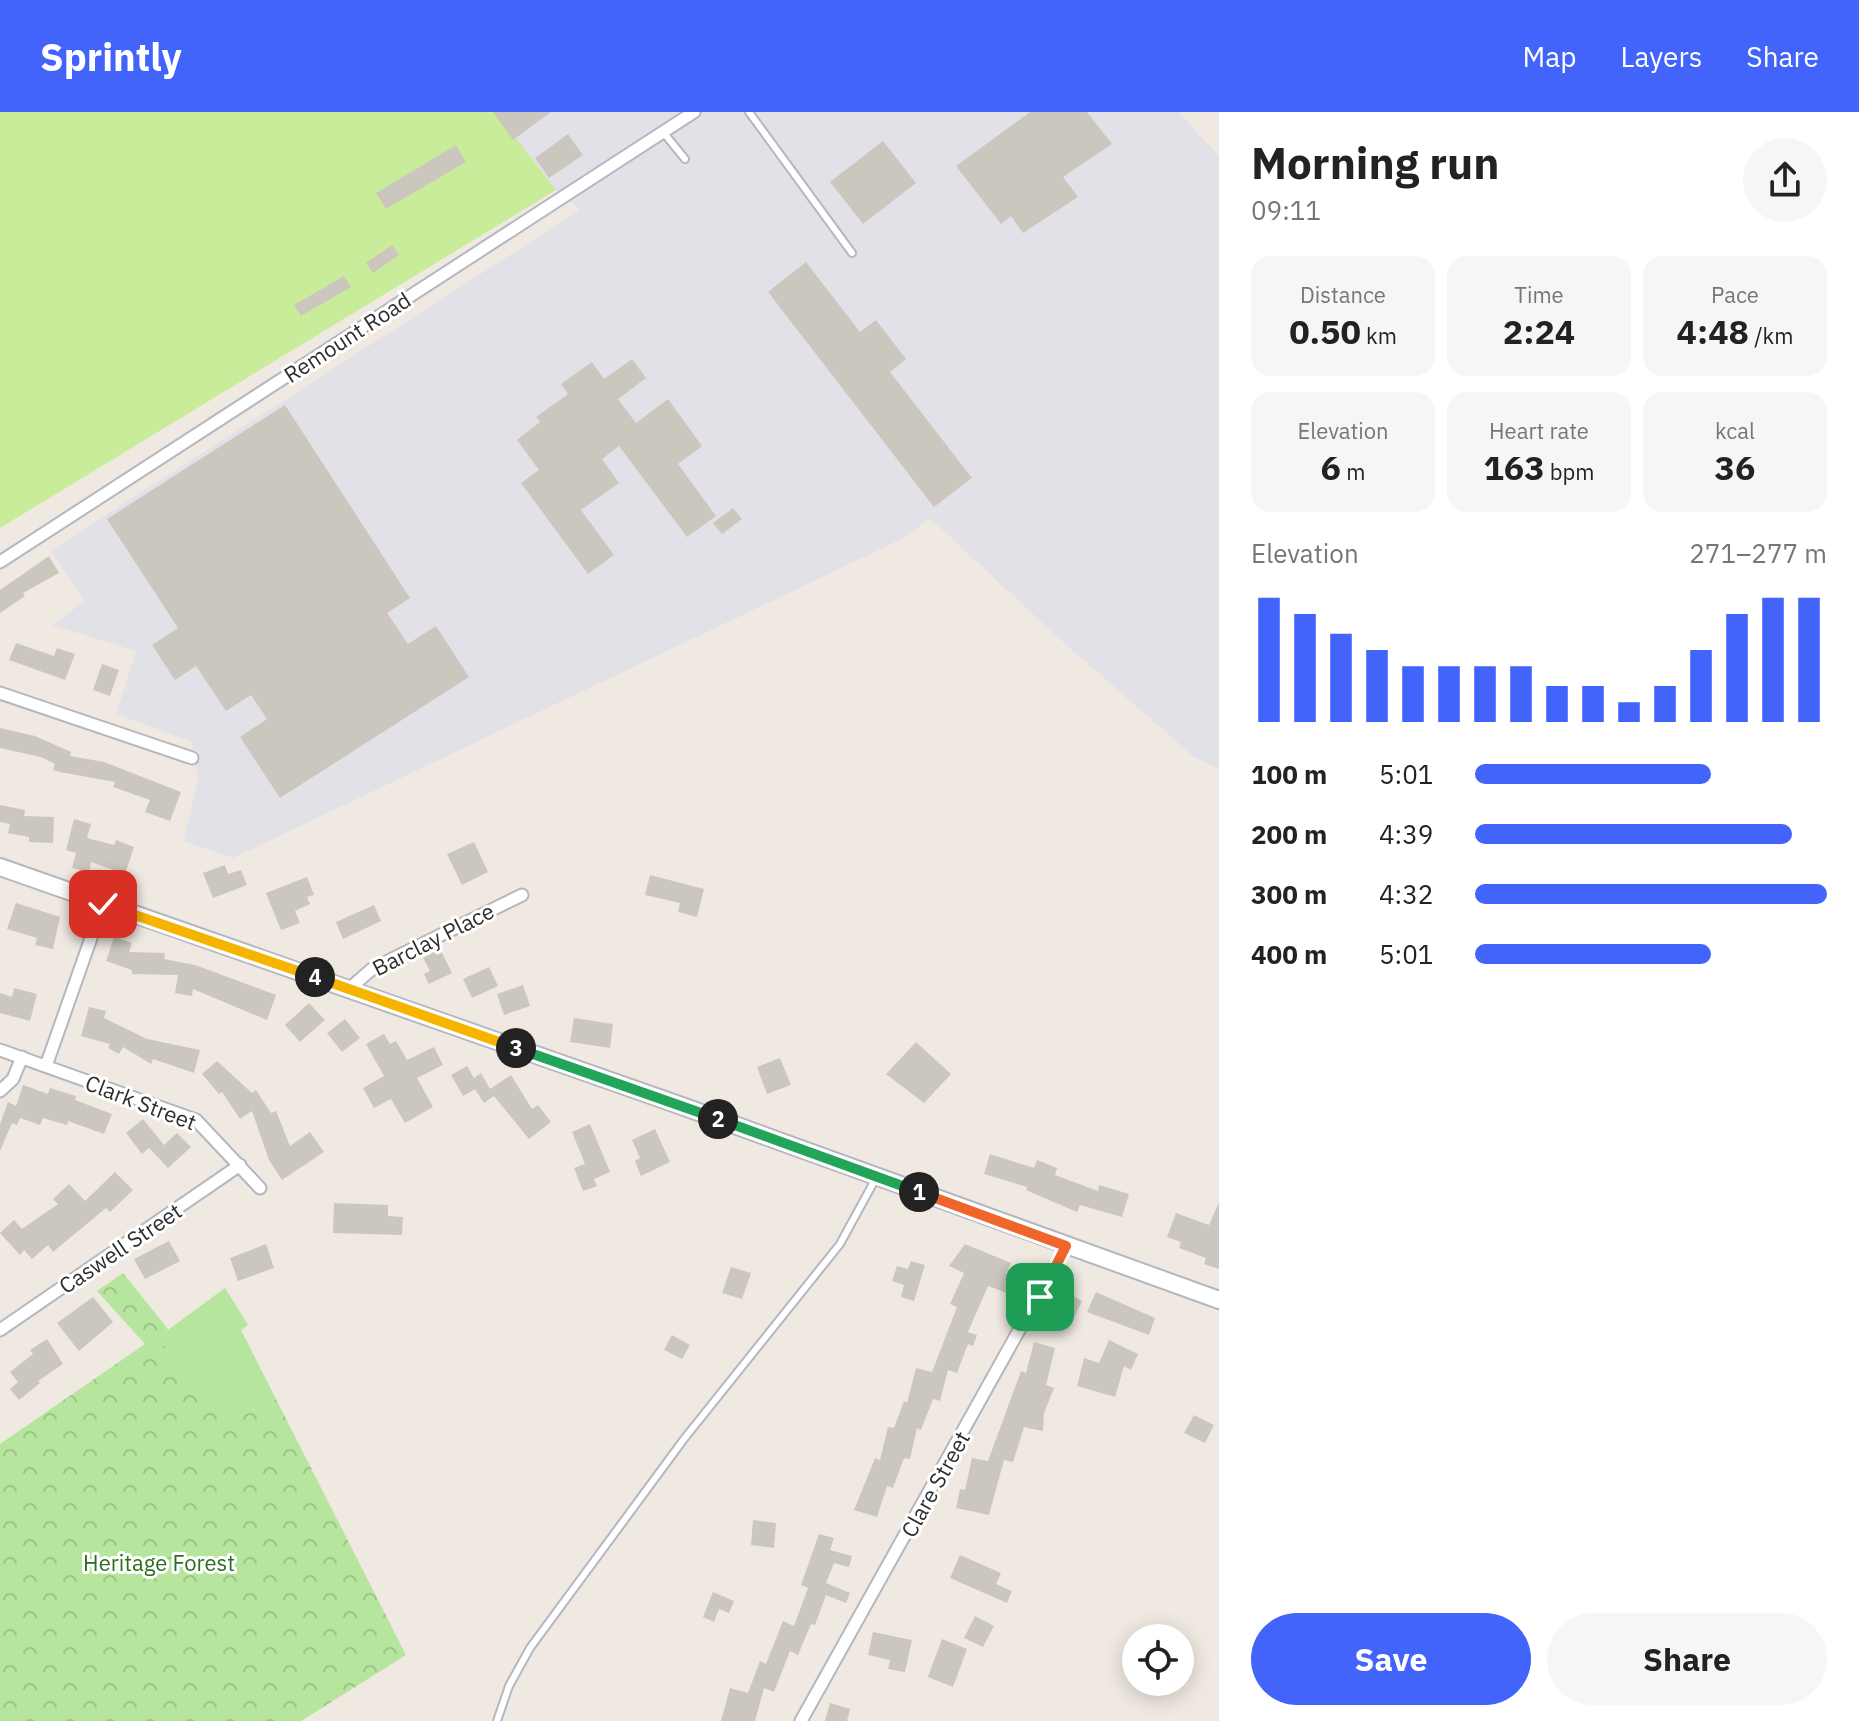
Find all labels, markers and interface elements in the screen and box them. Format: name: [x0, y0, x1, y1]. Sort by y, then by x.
text: Sprintly: [40, 32, 182, 81]
text: Map: [1522, 38, 1576, 75]
text: Layers: [1620, 38, 1702, 75]
text: Share: [1746, 38, 1819, 75]
text: Morning run: [1251, 134, 1500, 191]
button: share: [1743, 138, 1827, 222]
text: 09:11: [1251, 193, 1321, 227]
text: Distance: [1300, 280, 1386, 309]
text: Time: [1514, 280, 1564, 309]
text: Pace: [1711, 280, 1759, 309]
street label: Remount Road: [278, 285, 416, 389]
text: 0.50: [1289, 309, 1361, 353]
text: 2:24: [1503, 309, 1575, 353]
text: 4:48: [1677, 309, 1749, 353]
text: km: [1361, 321, 1397, 350]
text: /km: [1749, 321, 1793, 350]
text: Elevation: [1297, 416, 1389, 445]
text: Heart rate: [1489, 416, 1589, 445]
text: kcal: [1715, 416, 1755, 445]
text: 6: [1321, 445, 1341, 489]
text: 163: [1483, 445, 1545, 489]
text: 36: [1715, 445, 1755, 489]
text: m: [1341, 457, 1365, 486]
text: bpm: [1545, 457, 1595, 486]
text: Elevation: [1251, 536, 1359, 570]
text: 271–277 m: [1689, 536, 1827, 570]
text: 100 m: [1251, 757, 1327, 791]
text: 5:01: [1379, 757, 1433, 791]
text: 200 m: [1251, 817, 1327, 851]
text: 4:39: [1379, 817, 1433, 851]
pin: [69, 870, 137, 938]
text: 300 m: [1251, 877, 1327, 911]
text: 4:32: [1379, 877, 1433, 911]
icon: check: [81, 882, 125, 926]
street label: Barclay Place: [367, 896, 499, 982]
text: 400 m: [1251, 937, 1327, 971]
text: 5:01: [1379, 937, 1433, 971]
pin: 4: [295, 957, 335, 997]
text: 4: [308, 962, 322, 991]
pin: 3: [496, 1028, 536, 1068]
text: 3: [509, 1033, 523, 1062]
street label: Clark Street: [81, 1068, 201, 1136]
pin: 2: [698, 1099, 738, 1139]
text: 2: [711, 1104, 725, 1133]
pin: 1: [899, 1172, 939, 1212]
text: 1: [912, 1177, 926, 1206]
street label: Caswell Street: [53, 1196, 187, 1300]
pin: [1006, 1263, 1074, 1331]
icon: arrive: [1018, 1275, 1062, 1319]
street label: Clare Street: [894, 1426, 976, 1542]
park label: Heritage Forest: [83, 1548, 235, 1577]
button: Save: [1251, 1613, 1531, 1705]
button: Share: [1547, 1613, 1827, 1705]
map controls: [1122, 1624, 1194, 1696]
button: locate: [1122, 1624, 1194, 1696]

